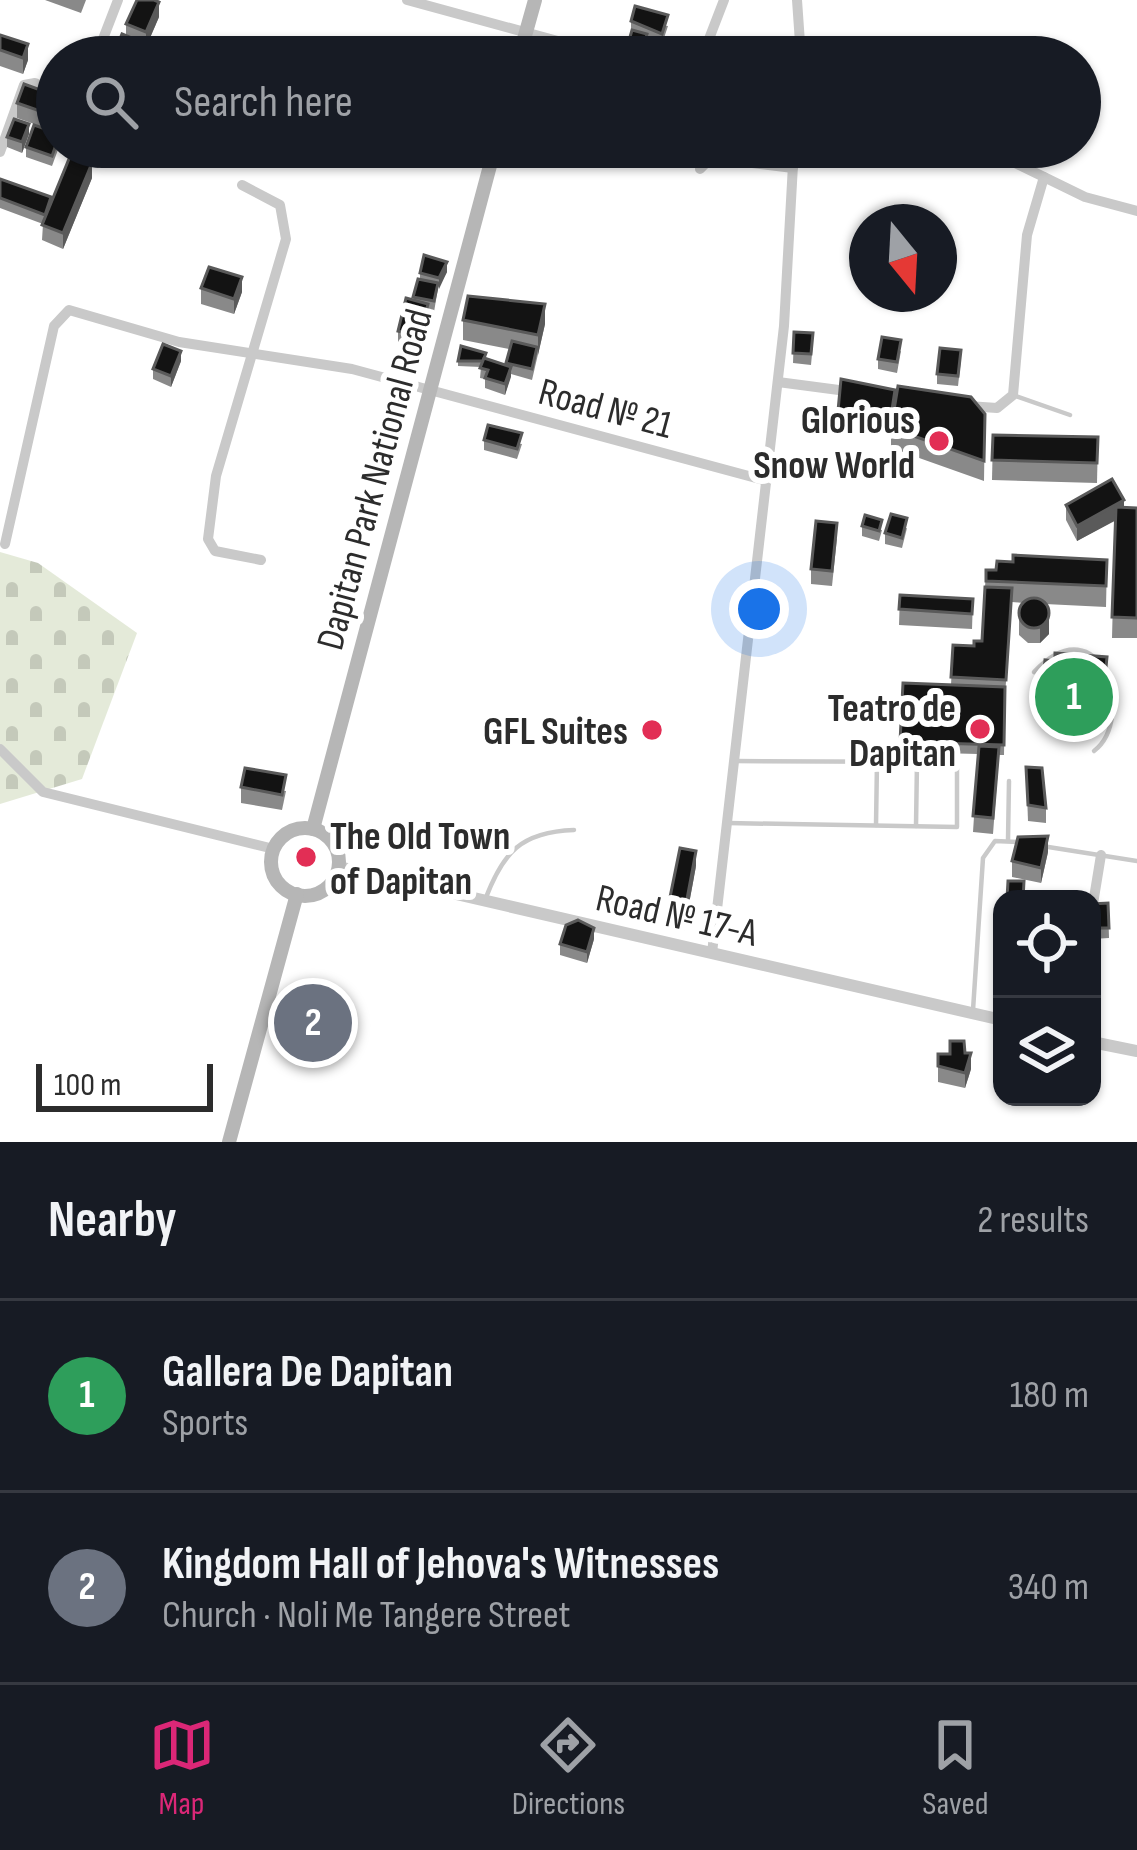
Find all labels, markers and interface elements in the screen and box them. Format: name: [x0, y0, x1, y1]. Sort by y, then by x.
search box: [36, 36, 1101, 168]
icon: search: [78, 69, 144, 135]
text: Search here: [174, 75, 353, 130]
north arrow: [849, 204, 957, 312]
street label: Dapitan Park National Road: [307, 304, 443, 655]
street label: Road № 21: [533, 369, 678, 450]
place label: Glorious Snow World: [753, 398, 915, 490]
marker: Glorious Snow World: [926, 428, 952, 454]
your location: [729, 579, 789, 639]
pin: 1: [1035, 652, 1113, 742]
place label: Teatro de Dapitan: [828, 686, 956, 778]
place label: GFL Suites: [483, 709, 628, 756]
marker: Teatro de Dapitan: [967, 716, 993, 742]
marker: GFL Suites: [639, 717, 665, 743]
place label: The Old Town of Dapitan: [330, 814, 510, 906]
marker: The Old Town of Dapitan: [293, 844, 319, 870]
street label: Road № 17-A: [591, 875, 762, 958]
map controls: [993, 890, 1101, 1106]
button: locate: [993, 890, 1101, 998]
pin: 2: [274, 978, 352, 1068]
button: layers: [993, 998, 1101, 1106]
scale bar: [36, 1058, 213, 1111]
text: 100 m: [54, 1065, 121, 1105]
text: Nearby: [48, 1190, 177, 1251]
text: 2 results: [977, 1197, 1089, 1244]
text: Gallera De Dapitan: [162, 1345, 453, 1400]
text: 1: [79, 1372, 95, 1419]
text: 180 m: [1010, 1372, 1089, 1419]
text: Sports: [162, 1400, 248, 1447]
text: Kingdom Hall of Jehova's Witnesses: [162, 1537, 719, 1592]
text: 2: [78, 1564, 96, 1611]
text: 340 m: [1008, 1564, 1089, 1611]
text: Church · Noli Me Tangere Street: [162, 1592, 570, 1639]
tab: Map: [149, 1712, 215, 1824]
tab: Directions: [512, 1712, 625, 1824]
tab: Saved: [922, 1712, 988, 1824]

